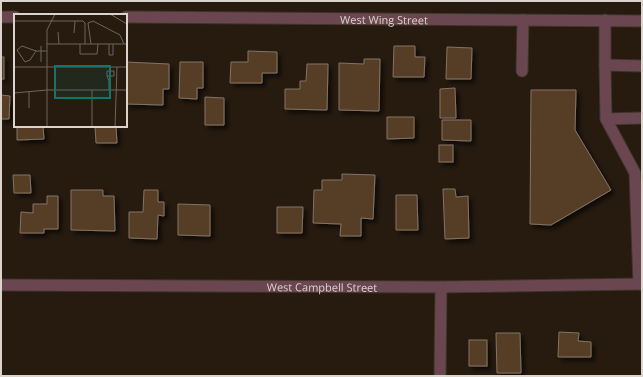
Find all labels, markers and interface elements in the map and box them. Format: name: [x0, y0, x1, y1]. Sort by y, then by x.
street label: West Wing Street: [340, 11, 428, 27]
inset map: [14, 14, 127, 127]
street label: West Campbell Street: [267, 279, 377, 294]

